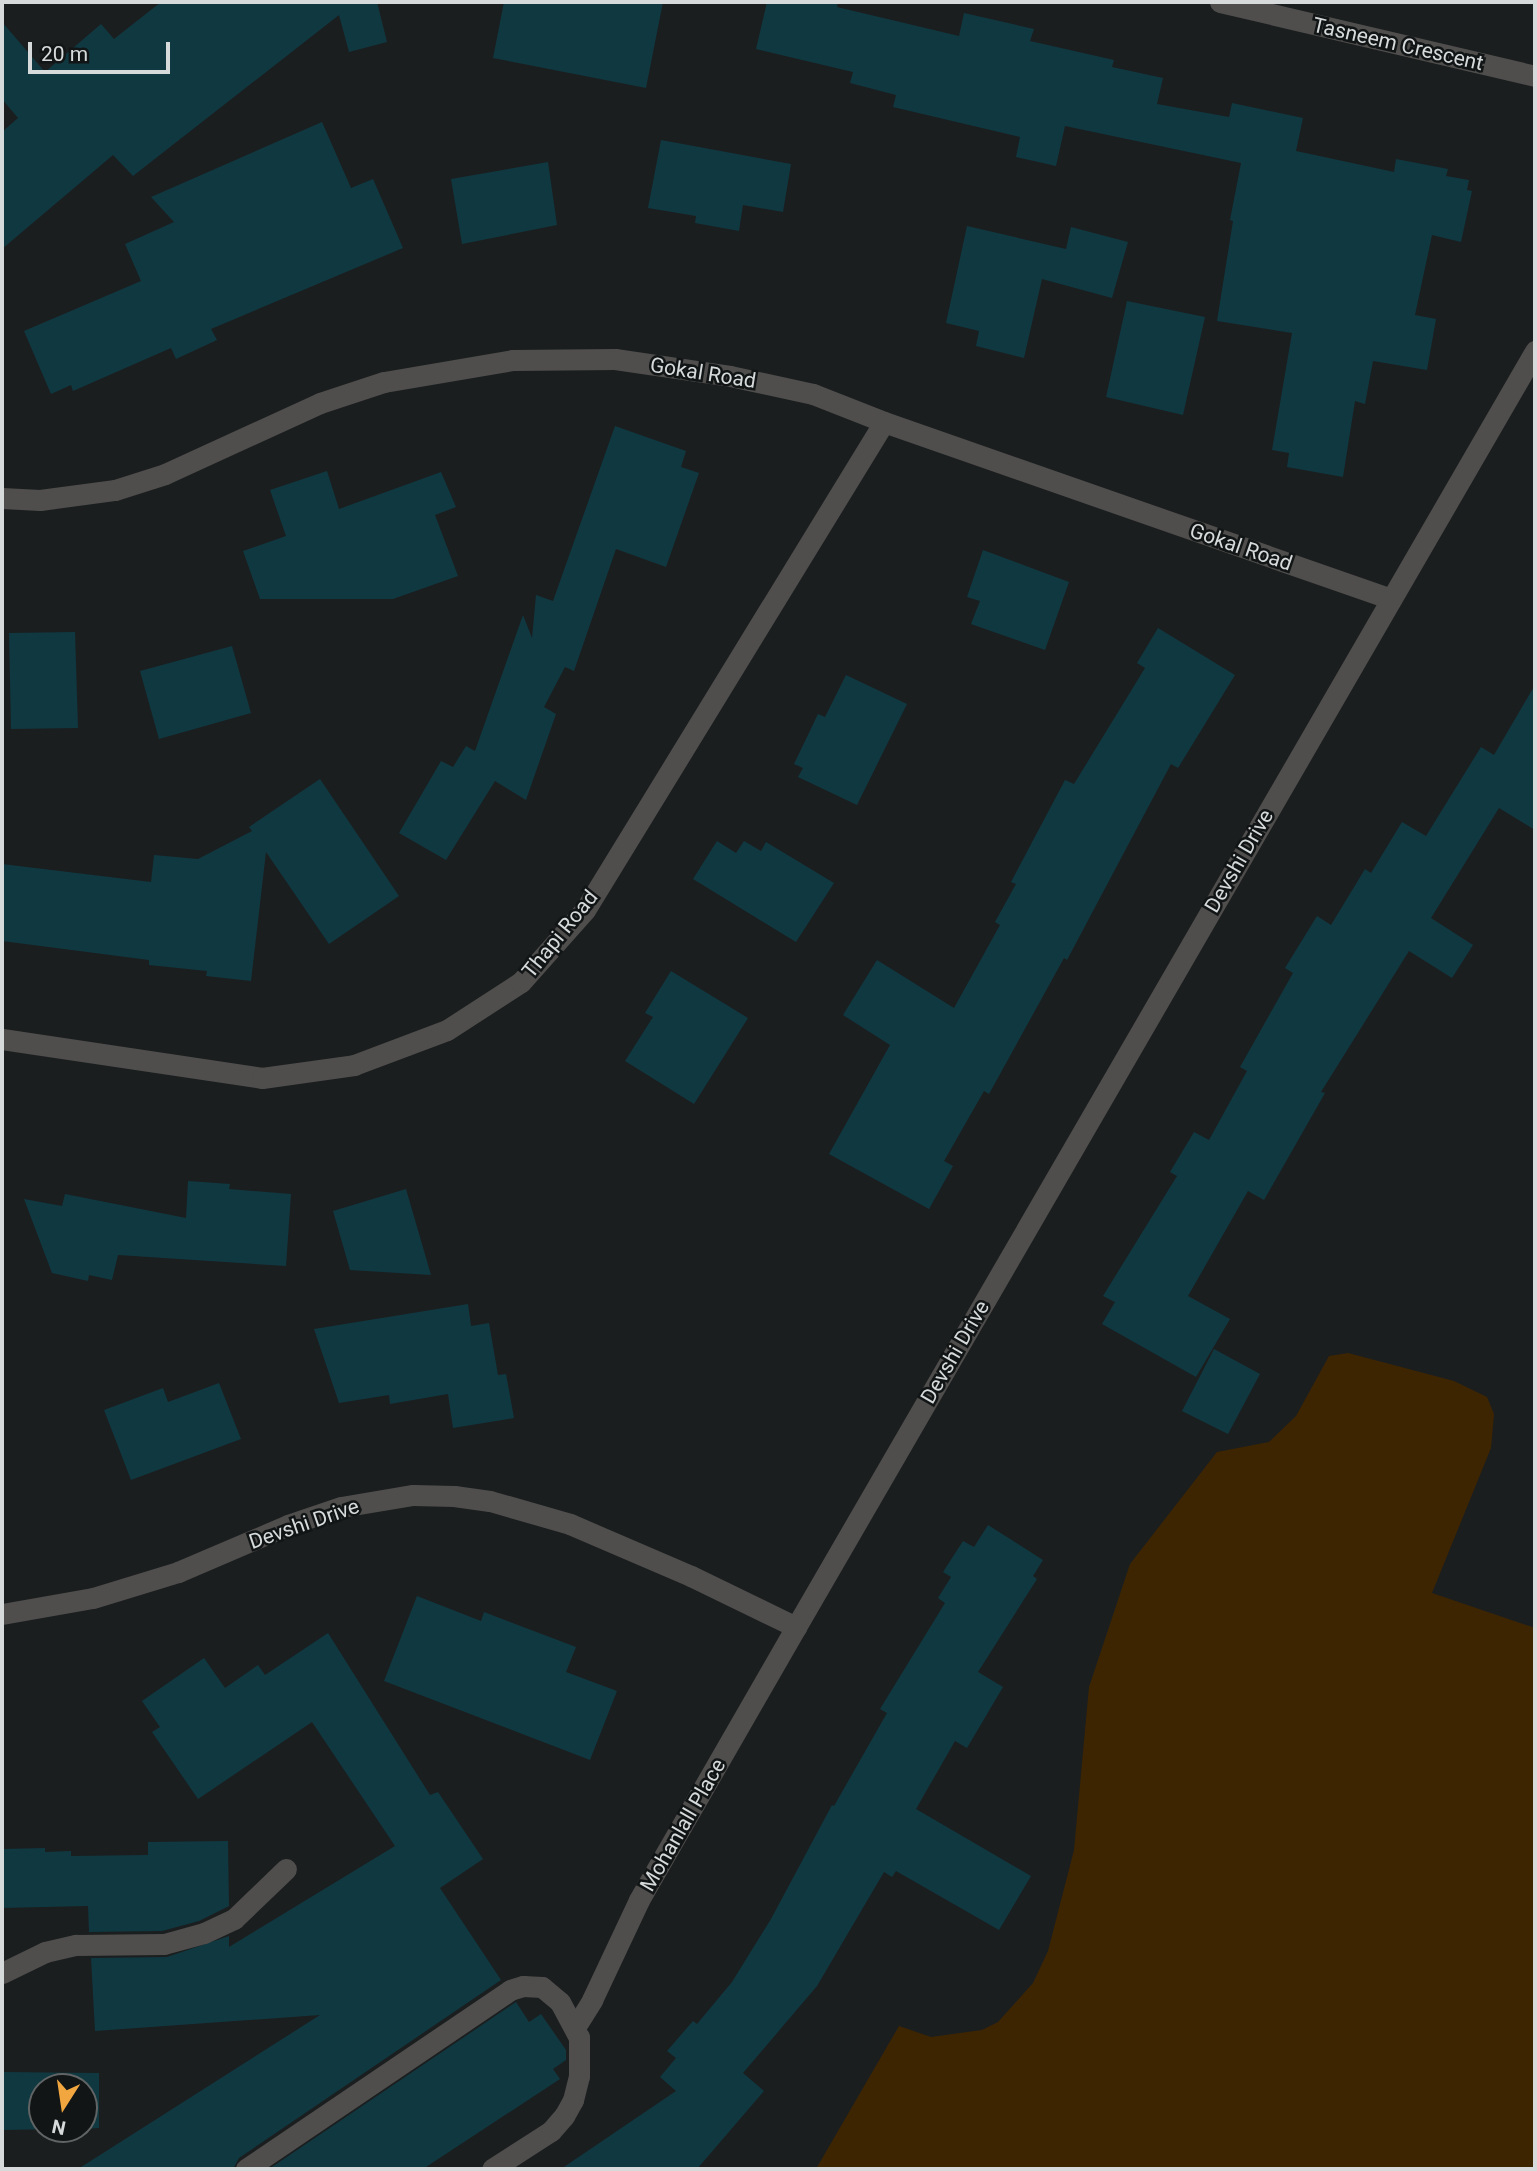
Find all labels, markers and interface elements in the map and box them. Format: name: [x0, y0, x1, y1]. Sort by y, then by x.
street label: Tasneem Crescent: [1310, 12, 1486, 76]
scale bar: [32, 28, 173, 72]
text: 20 m: [41, 42, 88, 66]
street label: Gokal Road: [648, 352, 758, 394]
street label: Gokal Road: [1186, 518, 1296, 576]
street label: Devshi Drive: [1199, 805, 1279, 917]
street label: Thapi Road: [517, 885, 603, 983]
street label: Devshi Drive: [915, 1296, 995, 1408]
street label: Devshi Drive: [246, 1493, 362, 1555]
street label: Mohanlall Place: [635, 1754, 731, 1896]
north arrow: [28, 2073, 98, 2143]
text: N: [50, 2114, 68, 2140]

